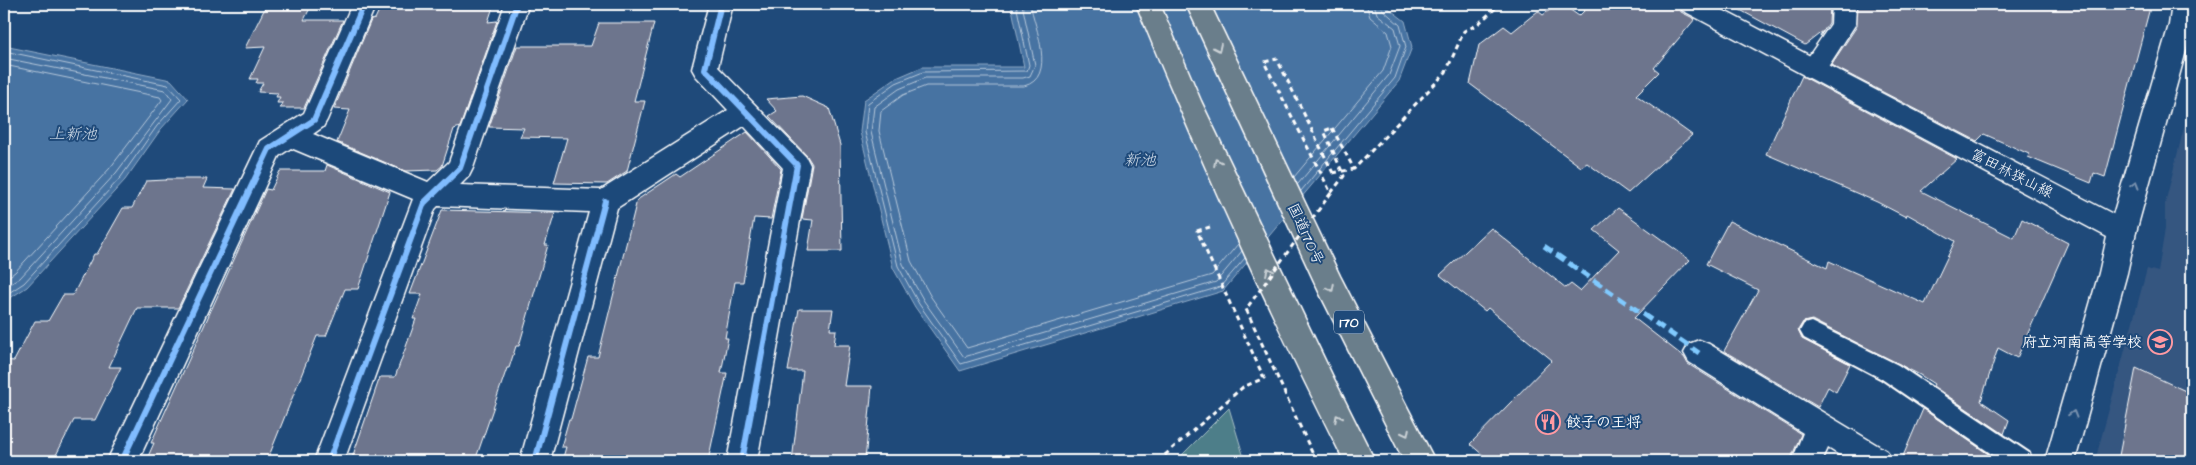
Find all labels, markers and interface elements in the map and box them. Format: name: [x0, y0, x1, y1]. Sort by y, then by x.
one-way arrow: [1212, 43, 1223, 52]
water label: 上新池: [49, 123, 98, 145]
street label: 富田林狭山線: [1967, 144, 2057, 203]
water label: 新池: [1124, 149, 1157, 171]
one-way arrow: [1213, 158, 1223, 167]
one-way arrow: [2130, 182, 2140, 190]
street label: 国道170号: [1282, 200, 1329, 268]
one-way arrow: [1264, 267, 1275, 276]
one-way arrow: [1325, 283, 1335, 292]
road number: 170: [1334, 311, 1364, 334]
school or university icon: 府立河南高等学校: [2147, 329, 2173, 355]
place label: 府立河南高等学校: [2022, 332, 2142, 353]
restaurant icon: 餃子の王将: [1535, 409, 1561, 435]
one-way arrow: [2068, 411, 2078, 419]
place label: 餃子の王将: [1566, 412, 1641, 433]
one-way arrow: [1334, 414, 1344, 423]
one-way arrow: [1400, 427, 1410, 436]

